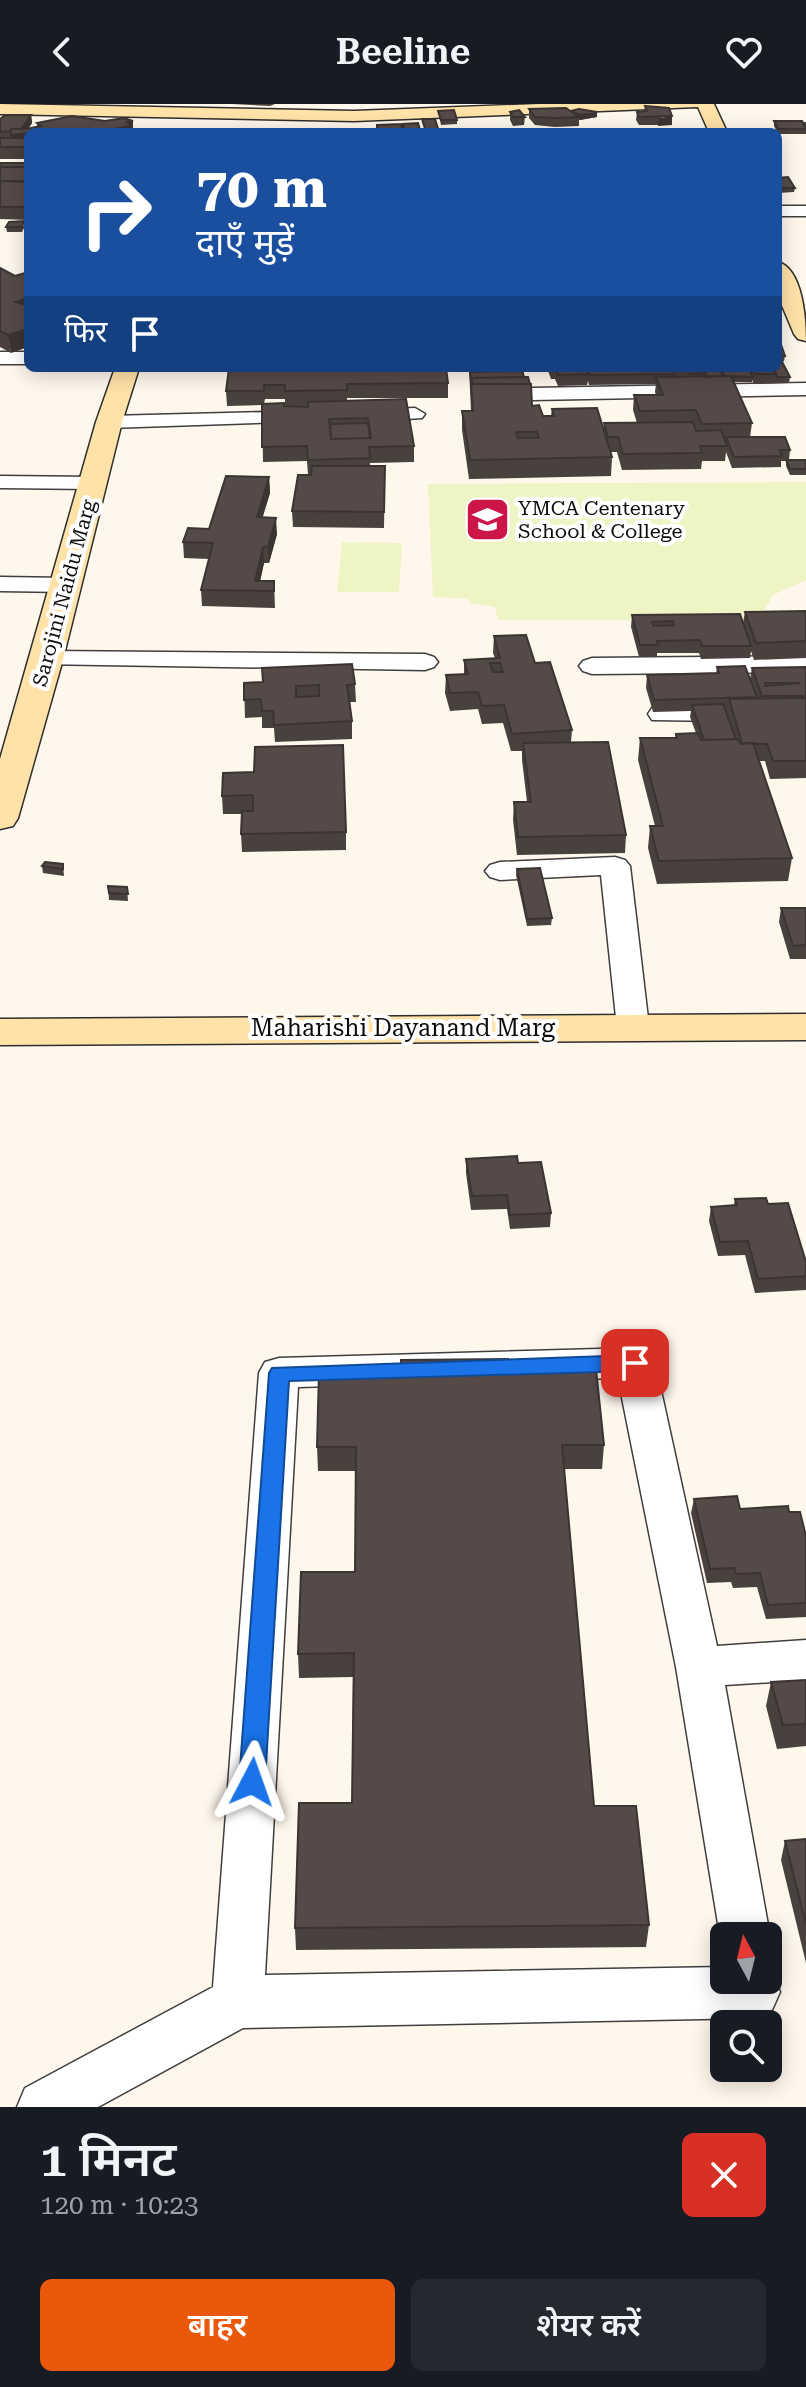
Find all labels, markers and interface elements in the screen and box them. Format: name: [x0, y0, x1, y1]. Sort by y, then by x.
icon: back: [40, 30, 84, 74]
icon: heart: [722, 30, 766, 74]
text: Beeline: [336, 31, 470, 73]
text: 70 m: [196, 155, 327, 221]
icon: right: [64, 160, 168, 264]
text: दाएँ मुड़ें: [196, 222, 294, 264]
icon: arrive: [123, 312, 167, 356]
text: फिर: [64, 314, 107, 349]
street label: Sarojini Naidu Marg: [27, 496, 101, 689]
school or university icon: YMCA Centenary School & College: [463, 496, 511, 544]
place label: YMCA Centenary School & College: [518, 496, 685, 543]
street label: Maharishi Dayanand Marg: [251, 1014, 556, 1042]
pin: [601, 1329, 669, 1397]
icon: arrive: [613, 1341, 657, 1385]
position arrow: [210, 1740, 294, 1824]
north arrow: [710, 1922, 782, 1994]
map controls: [710, 1922, 782, 2082]
button: search: [710, 2010, 782, 2082]
text: 1 मिनट: [40, 2132, 176, 2188]
button: close: [682, 2133, 766, 2217]
text: 120 m · 10:23: [40, 2190, 199, 2220]
button: बाहर: [40, 2279, 395, 2371]
button: शेयर करें: [411, 2279, 766, 2371]

